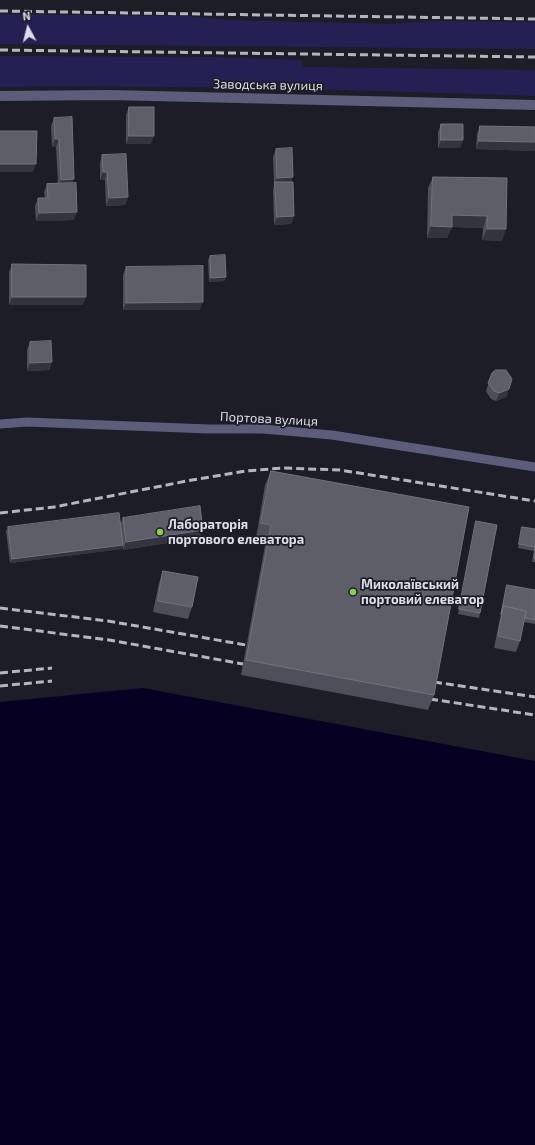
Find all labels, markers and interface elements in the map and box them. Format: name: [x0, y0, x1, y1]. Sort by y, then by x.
north arrow: [8, 8, 48, 48]
text: N: [22, 9, 31, 23]
street label: Заводська вулиця: [213, 76, 323, 94]
street label: Портова вулиця: [220, 409, 318, 429]
place label: Лабораторія портового елеватора: [168, 517, 304, 548]
marker: Лабораторія портового елеватора: [155, 527, 165, 537]
place label: Миколаївський портовий елеватор: [361, 577, 484, 608]
marker: Миколаївський портовий елеватор: [348, 587, 358, 597]

